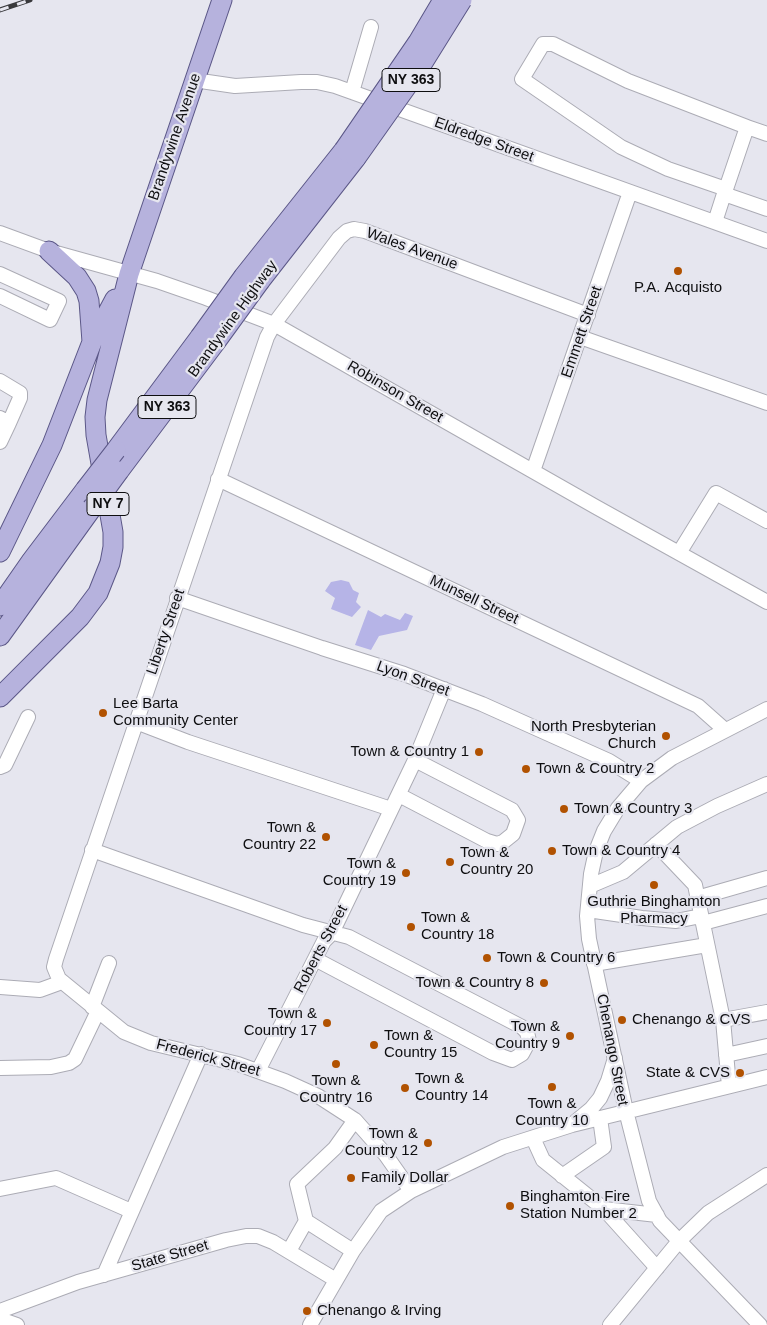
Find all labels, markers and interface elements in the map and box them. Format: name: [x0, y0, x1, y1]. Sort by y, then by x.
road number: NY 363: [382, 68, 440, 92]
street label: Brandywine Avenue: [145, 71, 205, 203]
street label: Eldredge Street: [432, 114, 536, 166]
street label: Wales Avenue: [364, 224, 460, 274]
street label: Brandywine Highway: [185, 257, 281, 381]
marker: P.A. Acquisto: [672, 265, 684, 277]
place label: P.A. Acquisto: [634, 279, 722, 297]
street label: Emmett Street: [558, 284, 606, 380]
street label: Robinson Street: [344, 357, 446, 427]
road number: NY 363: [138, 396, 196, 418]
road number: NY 7: [87, 492, 129, 516]
street label: Munsell Street: [427, 572, 521, 628]
street label: Liberty Street: [143, 587, 189, 677]
street label: Lyon Street: [374, 658, 452, 700]
place label: Lee Barta Community Center: [113, 695, 238, 730]
marker: Lee Barta Community Center: [97, 707, 109, 719]
place label: North Presbyterian Church: [531, 718, 656, 753]
marker: North Presbyterian Church: [660, 730, 672, 742]
place label: Town & Country 1: [351, 743, 469, 761]
marker: Town & Country 1: [473, 746, 485, 758]
place label: Town & Country 2: [536, 760, 654, 778]
marker: Town & Country 2: [520, 763, 532, 775]
place label: Town & Country 3: [574, 800, 692, 818]
marker: Town & Country 3: [558, 803, 570, 815]
place label: Town & Country 22: [243, 819, 316, 854]
marker: Town & Country 22: [320, 831, 332, 843]
place label: Town & Country 4: [562, 842, 680, 860]
place label: Town & Country 20: [460, 844, 533, 879]
marker: Town & Country 4: [546, 845, 558, 857]
place label: Town & Country 19: [323, 855, 396, 890]
marker: Town & Country 20: [444, 856, 456, 868]
marker: Town & Country 19: [400, 867, 412, 879]
marker: Guthrie Binghamton Pharmacy: [648, 879, 660, 891]
place label: Guthrie Binghamton Pharmacy: [587, 893, 721, 928]
street label: Roberts Street: [290, 902, 352, 996]
place label: Town & Country 18: [421, 909, 494, 944]
marker: Town & Country 18: [405, 921, 417, 933]
place label: Town & Country 6: [497, 949, 615, 967]
marker: Town & Country 6: [481, 952, 493, 964]
place label: Town & Country 8: [416, 974, 534, 992]
marker: Town & Country 8: [538, 977, 550, 989]
street label: Chenango Street: [592, 993, 632, 1107]
place label: Town & Country 17: [244, 1005, 317, 1040]
place label: Chenango & CVS: [632, 1011, 750, 1029]
marker: Chenango & CVS: [616, 1014, 628, 1026]
marker: Town & Country 17: [321, 1017, 333, 1029]
place label: Town & Country 9: [495, 1018, 560, 1053]
place label: Town & Country 15: [384, 1027, 457, 1062]
marker: Town & Country 9: [564, 1030, 576, 1042]
street label: Frederick Street: [154, 1035, 262, 1081]
marker: Town & Country 15: [368, 1039, 380, 1051]
marker: Town & Country 16: [330, 1058, 342, 1070]
place label: State & CVS: [646, 1064, 730, 1082]
marker: State & CVS: [734, 1067, 746, 1079]
place label: Town & Country 14: [415, 1070, 488, 1105]
place label: Town & Country 16: [299, 1072, 373, 1107]
marker: Town & Country 10: [546, 1081, 558, 1093]
marker: Town & Country 14: [399, 1082, 411, 1094]
place label: Town & Country 10: [515, 1095, 589, 1130]
place label: Town & Country 12: [345, 1125, 418, 1160]
marker: Town & Country 12: [422, 1137, 434, 1149]
place label: Family Dollar: [361, 1169, 449, 1187]
marker: Family Dollar: [345, 1172, 357, 1184]
place label: Binghamton Fire Station Number 2: [520, 1188, 637, 1223]
marker: Binghamton Fire Station Number 2: [504, 1200, 516, 1212]
street label: State Street: [129, 1236, 211, 1276]
place label: Chenango & Irving: [317, 1302, 441, 1320]
marker: Chenango & Irving: [301, 1305, 313, 1317]

